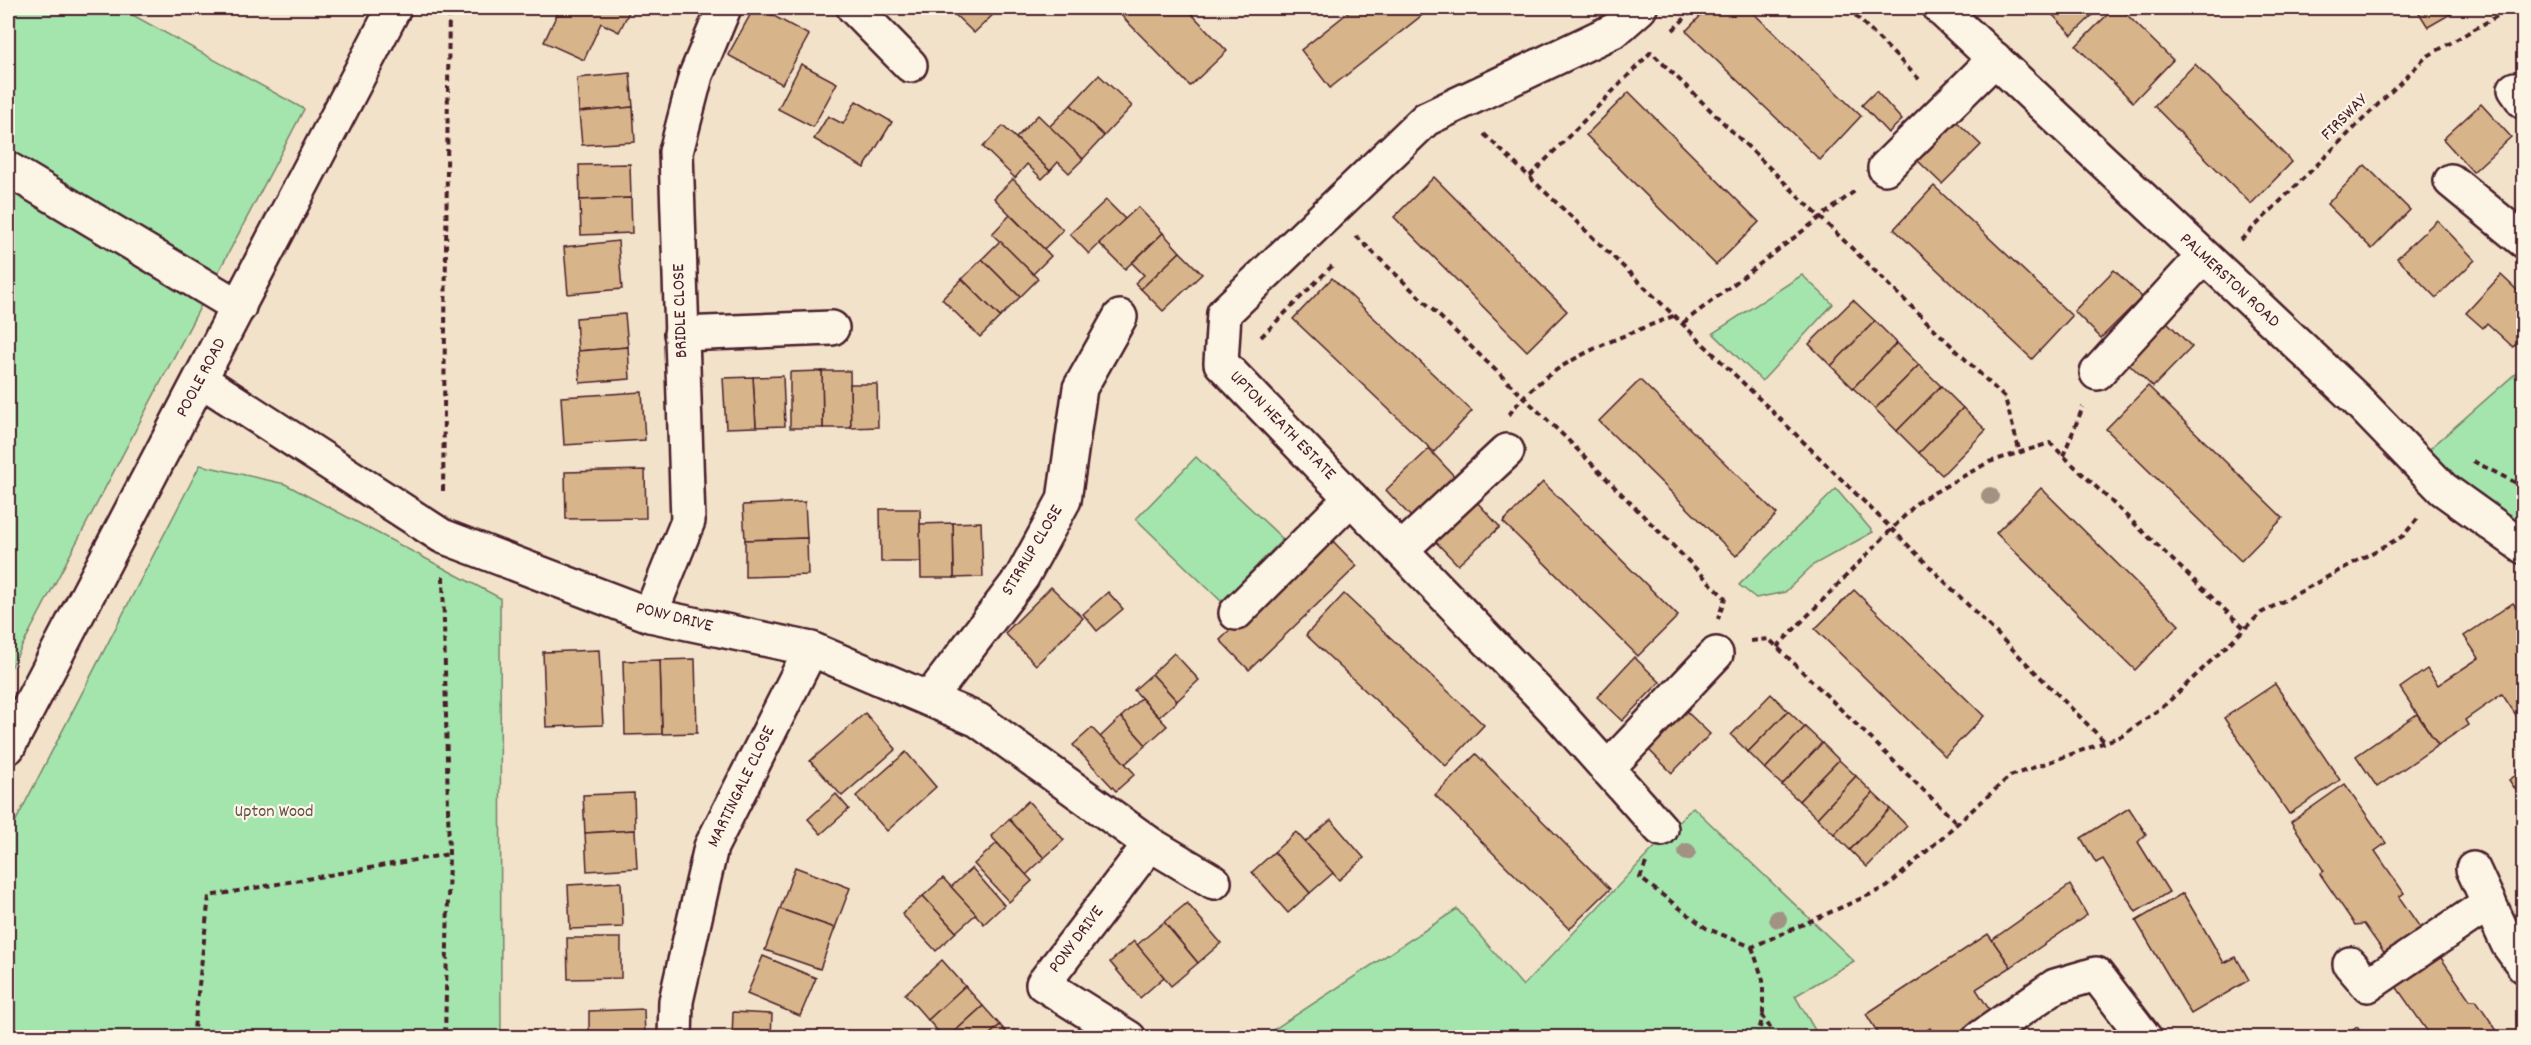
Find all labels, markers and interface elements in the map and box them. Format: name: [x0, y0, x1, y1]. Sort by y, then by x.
street label: FIRSWAY: [2316, 88, 2375, 147]
street label: PALMERSTON ROAD: [2173, 228, 2285, 334]
street label: BRIDLE CLOSE: [667, 263, 695, 359]
street label: POOLE ROAD: [171, 334, 233, 422]
street label: UPTON HEATH ESTATE: [1223, 366, 1341, 486]
street label: STIRRUP CLOSE: [996, 501, 1070, 601]
street label: PONY DRIVE: [633, 596, 715, 640]
street label: MARTINGALE CLOSE: [702, 722, 782, 852]
park label: Upton Wood: [235, 800, 313, 825]
street label: PONY DRIVE: [1043, 901, 1111, 979]

